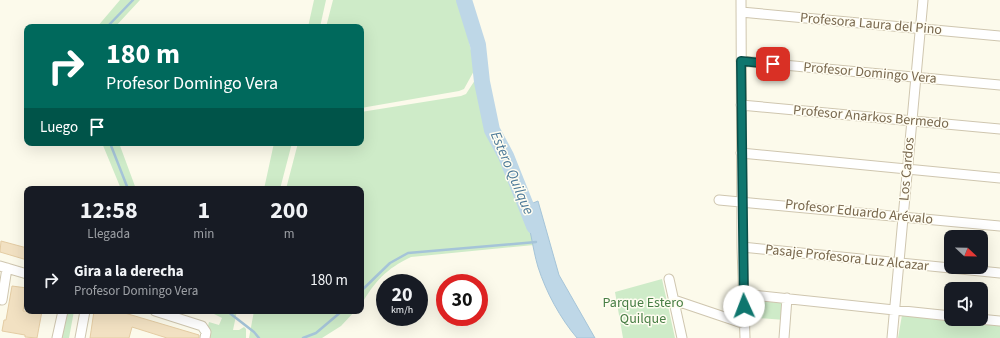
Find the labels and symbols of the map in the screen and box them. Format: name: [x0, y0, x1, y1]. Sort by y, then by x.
street label: Profesora Laura del Pino: [799, 8, 943, 40]
pin: [756, 47, 790, 81]
street label: Profesor Domingo Vera: [802, 57, 938, 89]
street label: Profesor Anarkos Bermedo: [792, 100, 950, 134]
water label: Estero Quilque: [485, 128, 539, 218]
street label: Los Cardos: [894, 136, 920, 202]
street label: Profesor Eduardo Arévalo: [784, 194, 934, 230]
north arrow: [944, 230, 988, 274]
street label: Pasaje Profesora Luz Alcazar: [764, 239, 930, 277]
speed limit sign: 30: [436, 274, 488, 326]
position arrow: [723, 285, 765, 327]
park label: Parque Estero Quilque: [603, 293, 684, 329]

